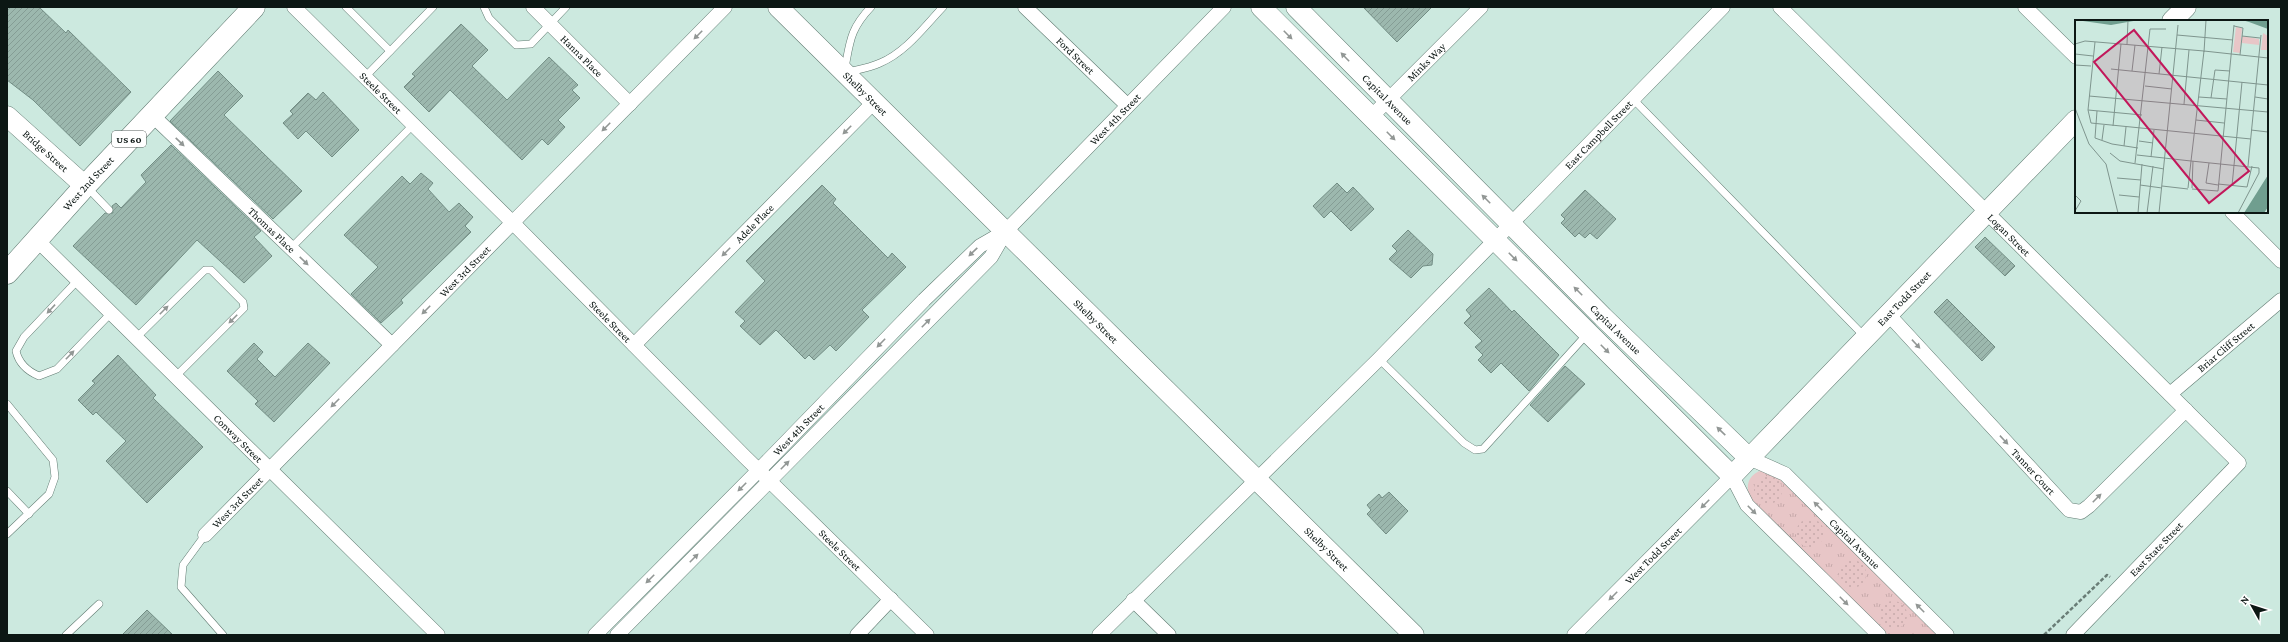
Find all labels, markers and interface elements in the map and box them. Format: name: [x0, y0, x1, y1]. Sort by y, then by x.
inset map: [2075, 20, 2268, 213]
one-way arrow: [693, 30, 703, 40]
one-way arrow: [1283, 30, 1293, 40]
street label: Hanna Place: [558, 32, 605, 79]
street label: Ford Street: [1054, 35, 1097, 77]
street label: Minks Way: [1404, 40, 1449, 84]
one-way arrow: [1340, 52, 1350, 62]
street label: Steele Street: [357, 69, 405, 116]
street label: Shelby Street: [841, 69, 890, 118]
street label: Capital Avenue: [1360, 72, 1415, 127]
street label: West 4th Street: [1087, 90, 1143, 147]
street label: East Campbell Street: [1562, 97, 1635, 171]
one-way arrow: [602, 123, 611, 132]
one-way arrow: [842, 125, 852, 135]
street label: Bridge Street: [21, 127, 71, 174]
road number: US 60: [112, 131, 146, 147]
one-way arrow: [1386, 131, 1396, 141]
one-way arrow: [175, 137, 185, 147]
street label: West 2nd Street: [60, 153, 116, 213]
one-way arrow: [1481, 194, 1491, 204]
street label: Adele Place: [732, 201, 776, 245]
street label: Thomas Place: [246, 205, 298, 255]
street label: Logan Street: [1985, 211, 2033, 259]
street label: West 3rd Street: [437, 243, 493, 300]
one-way arrow: [721, 247, 731, 257]
one-way arrow: [968, 247, 978, 257]
one-way arrow: [1508, 252, 1518, 262]
one-way arrow: [299, 256, 309, 266]
street label: East Todd Street: [1875, 268, 1933, 328]
one-way arrow: [1573, 286, 1583, 296]
street label: Shelby Street: [1071, 297, 1121, 346]
street label: Steele Street: [587, 298, 634, 345]
street label: Capital Avenue: [1588, 302, 1644, 357]
one-way arrow: [46, 304, 56, 314]
one-way arrow: [159, 305, 169, 315]
one-way arrow: [421, 305, 431, 315]
one-way arrow: [228, 314, 238, 324]
one-way arrow: [921, 318, 931, 328]
street label: Briar Cliff Street: [2195, 319, 2257, 374]
one-way arrow: [877, 339, 886, 348]
one-way arrow: [1911, 339, 1920, 349]
one-way arrow: [1600, 344, 1610, 354]
one-way arrow: [66, 350, 75, 360]
one-way arrow: [330, 398, 340, 408]
street label: West 4th Street: [770, 401, 826, 458]
street label: Conway Street: [211, 412, 265, 465]
one-way arrow: [1716, 426, 1726, 436]
one-way arrow: [1999, 434, 2008, 445]
street label: Tanner Court: [2009, 446, 2058, 497]
one-way arrow: [780, 460, 790, 470]
street label: West 3rd Street: [209, 474, 265, 530]
one-way arrow: [737, 482, 747, 492]
one-way arrow: [2092, 493, 2102, 503]
one-way arrow: [1700, 499, 1710, 509]
one-way arrow: [1813, 501, 1823, 511]
one-way arrow: [1747, 505, 1757, 515]
street label: Capital Avenue: [1827, 516, 1883, 571]
street label: East State Street: [2127, 519, 2185, 579]
street label: Shelby Street: [1302, 524, 1352, 573]
street label: West Todd Street: [1622, 524, 1684, 586]
street label: Steele Street: [816, 527, 864, 573]
one-way arrow: [689, 553, 699, 562]
one-way arrow: [645, 574, 655, 584]
north arrow: [2232, 586, 2272, 626]
one-way arrow: [1608, 591, 1618, 601]
text: N: [2237, 593, 2252, 606]
one-way arrow: [1839, 596, 1849, 606]
one-way arrow: [1915, 603, 1925, 612]

